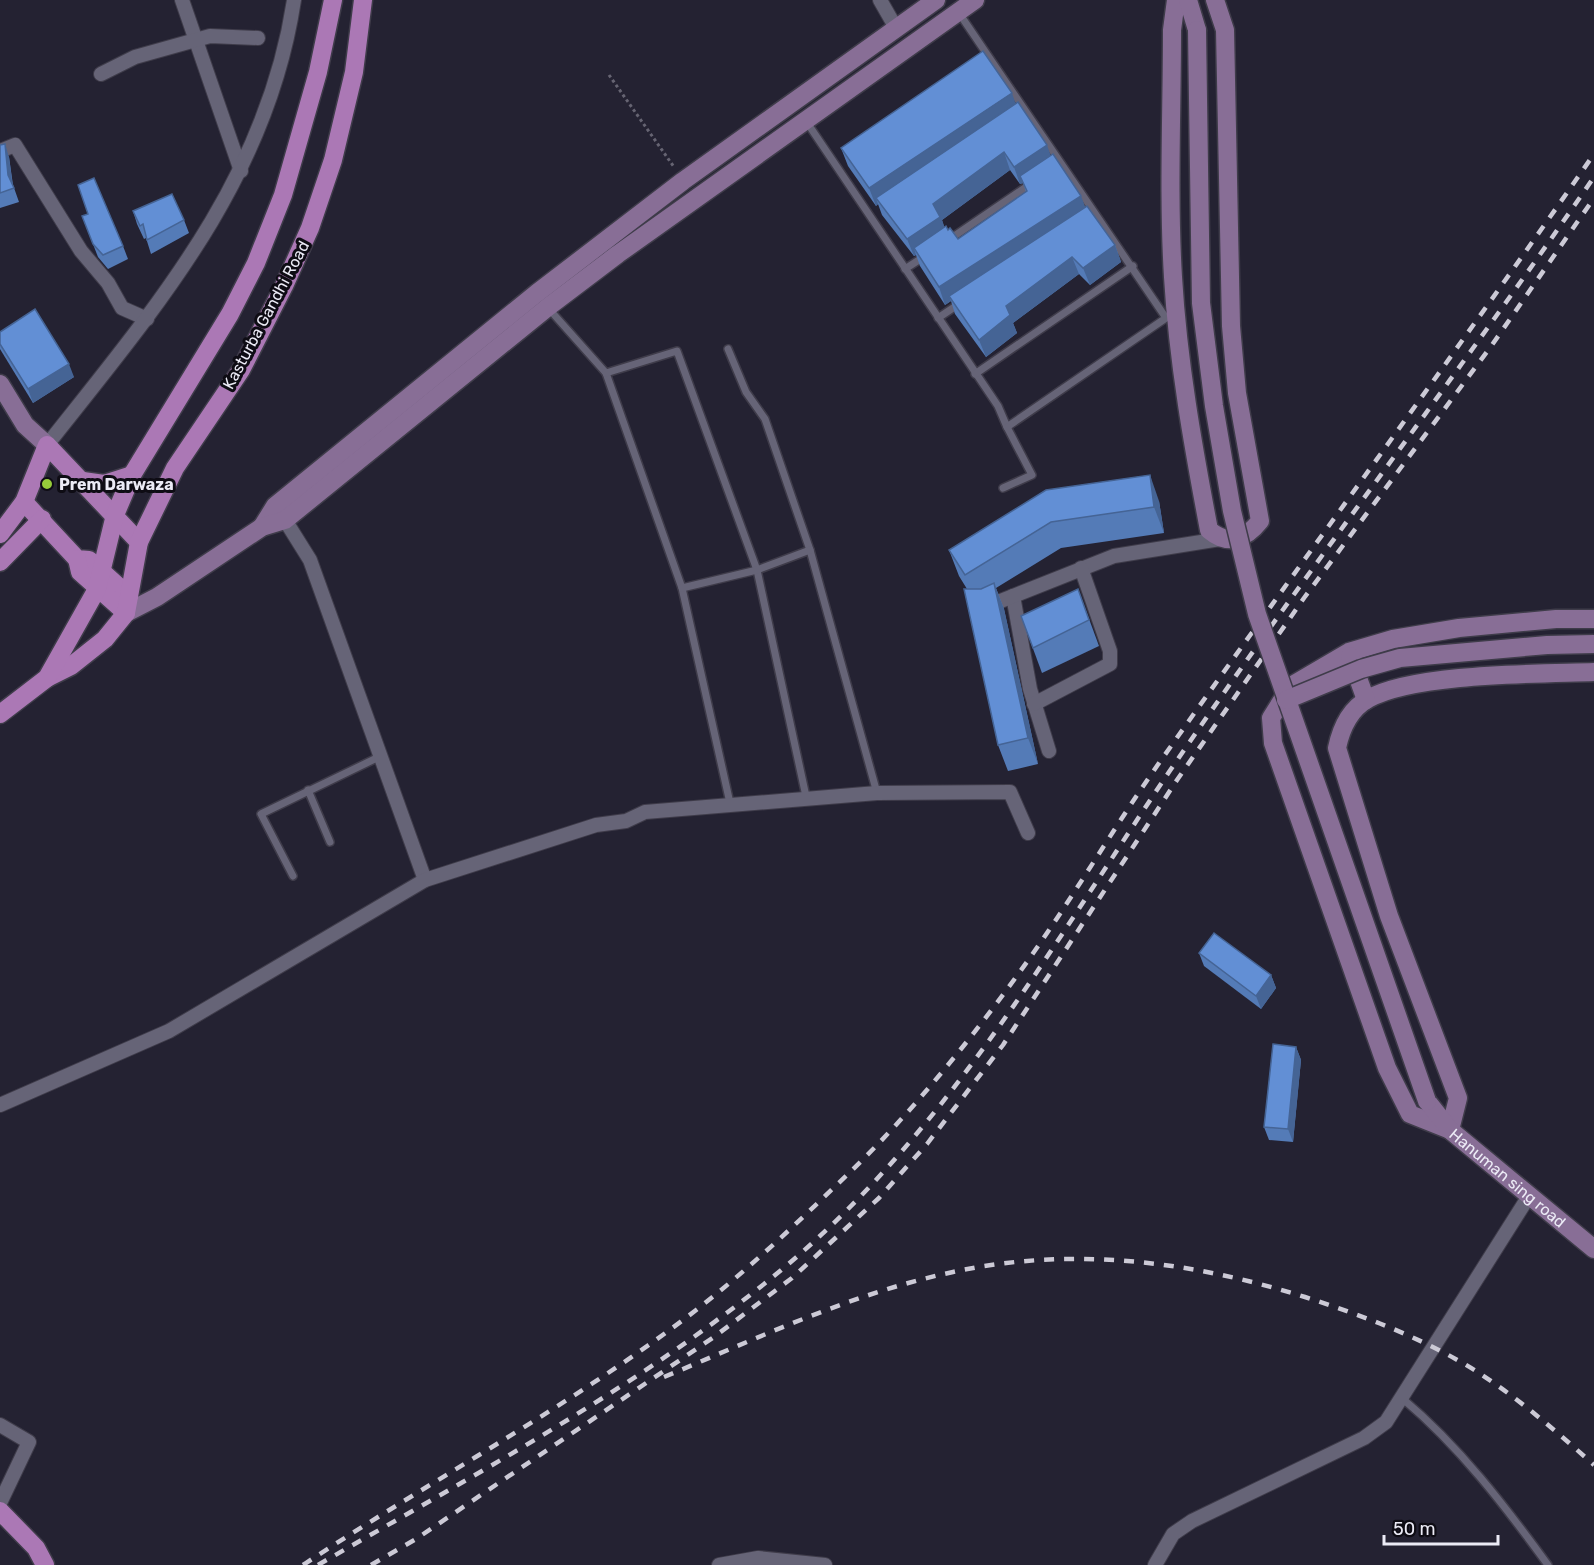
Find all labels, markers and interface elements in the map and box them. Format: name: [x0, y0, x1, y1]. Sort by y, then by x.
street label: Kasturba Gandhi Road: [219, 238, 313, 392]
place label: Prem Darwaza: [59, 475, 174, 494]
marker: Prem Darwaza: [40, 477, 54, 491]
street label: Hanuman sing road: [1446, 1124, 1570, 1231]
scale bar: [1384, 1508, 1498, 1546]
text: 50 m: [1393, 1518, 1436, 1540]

